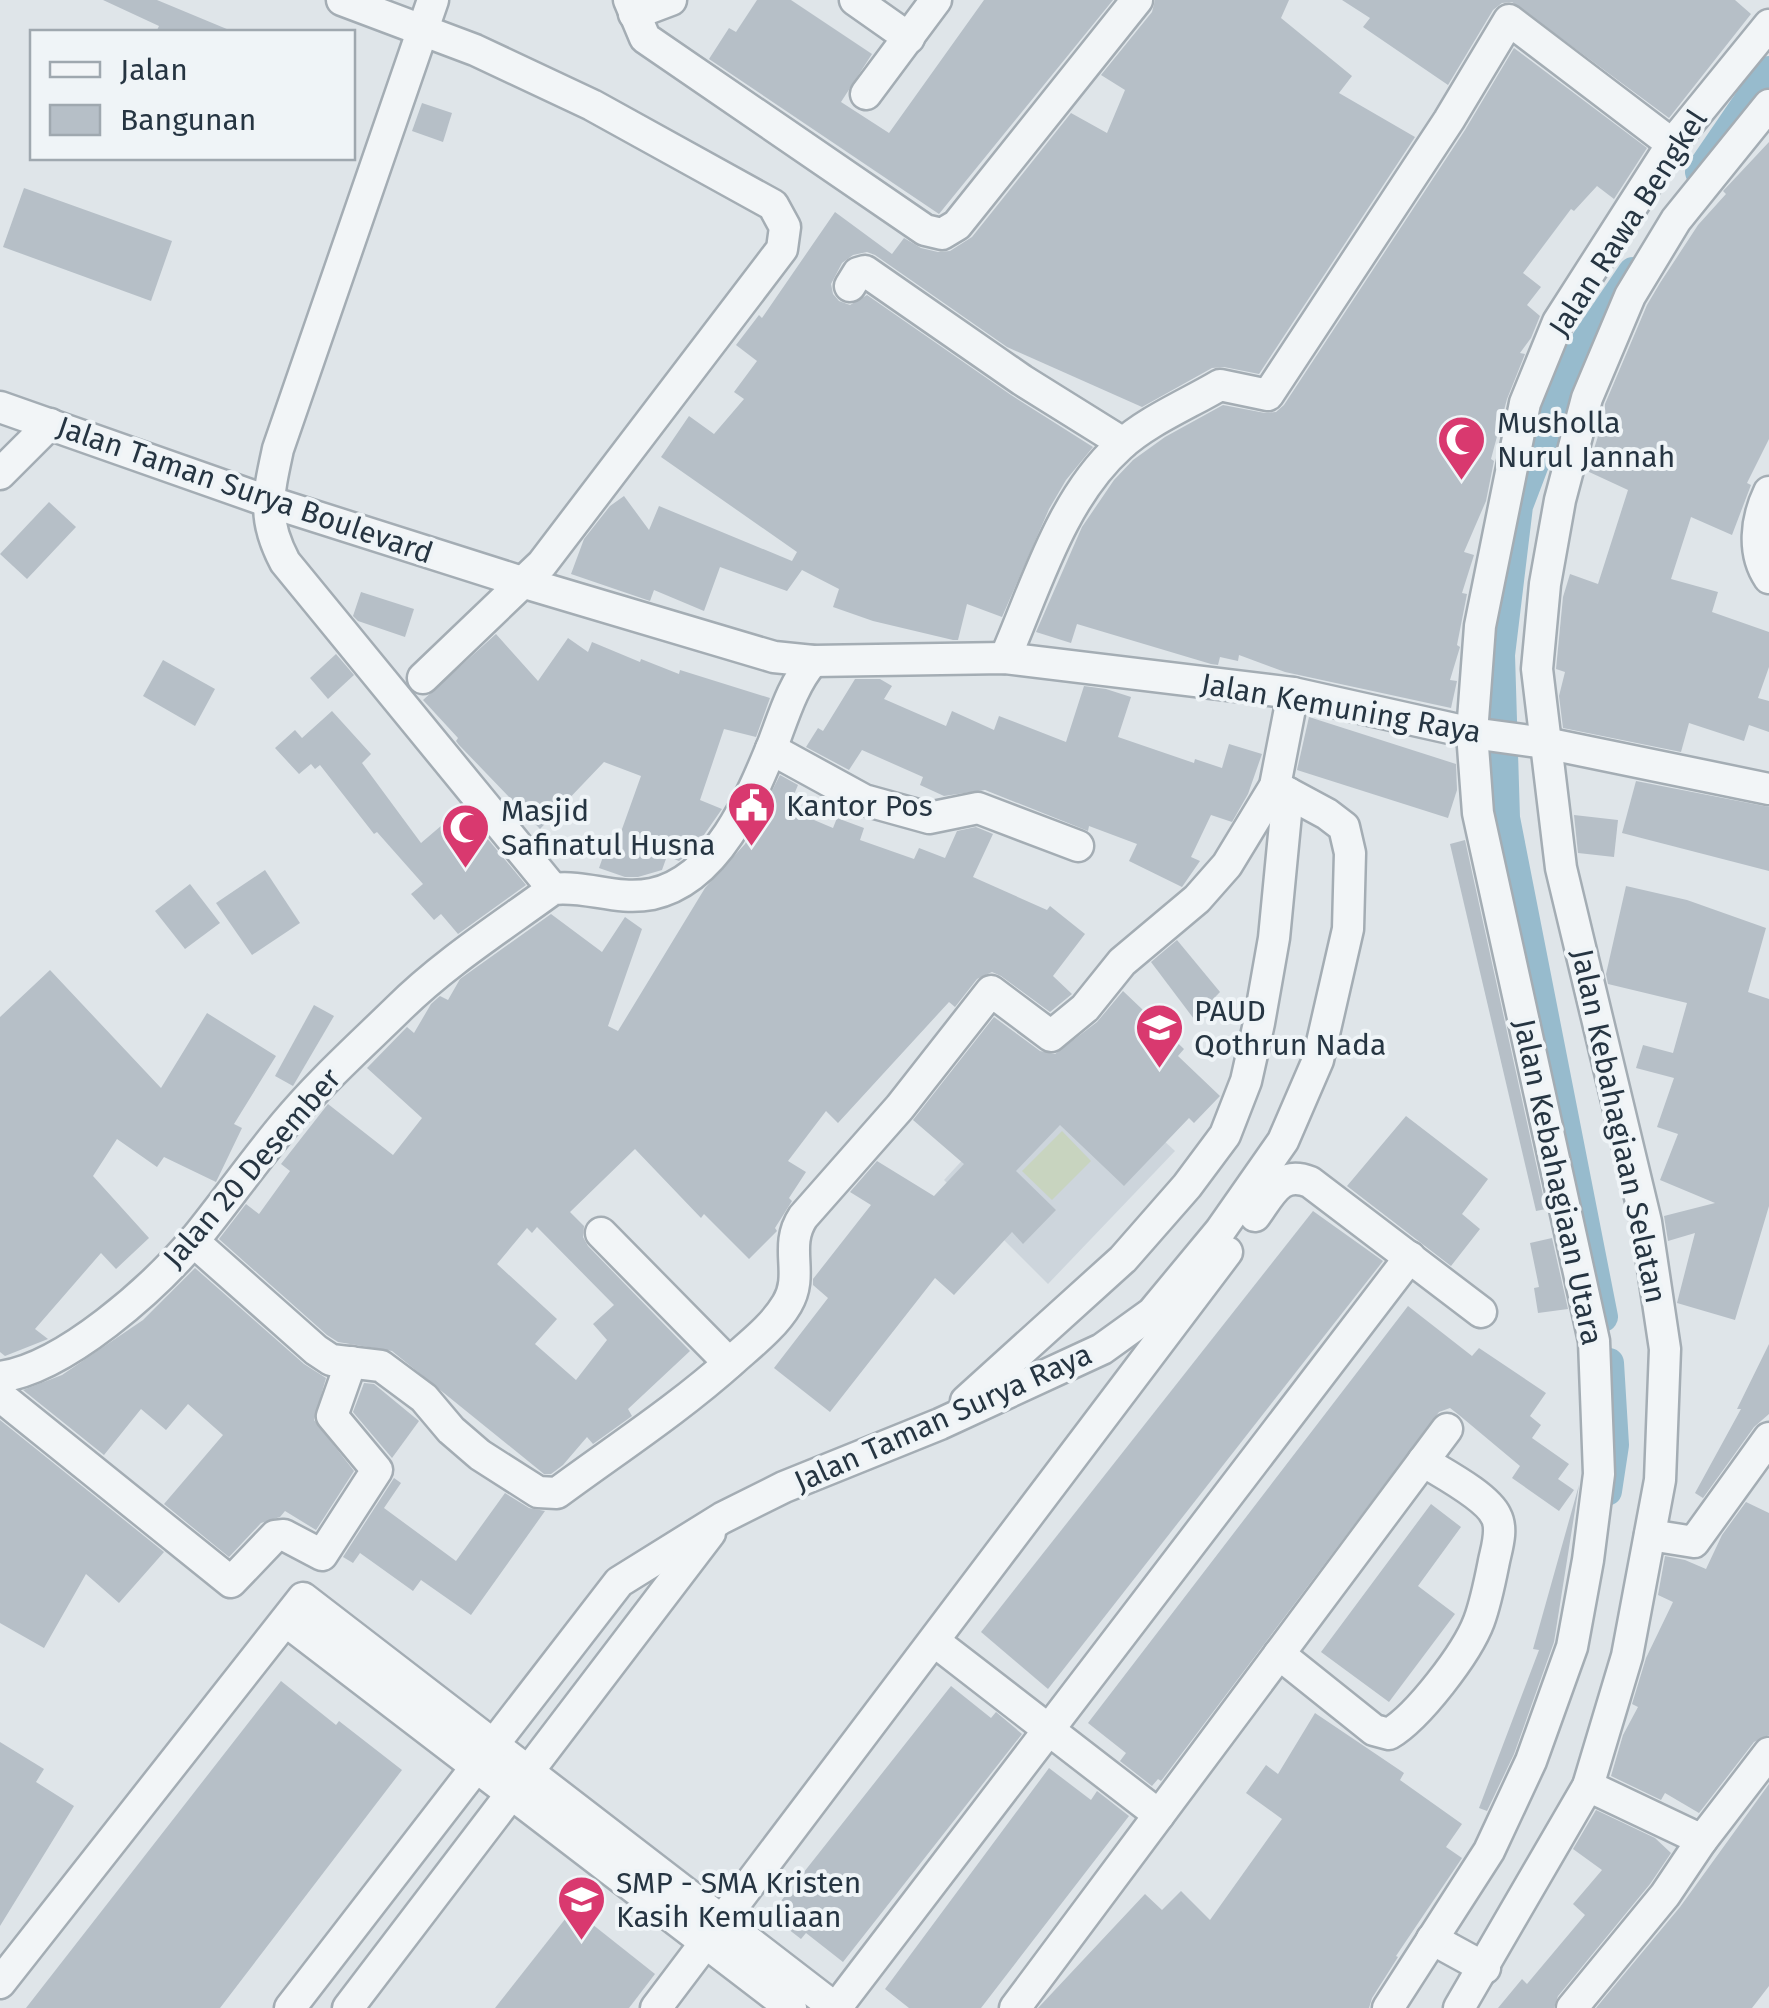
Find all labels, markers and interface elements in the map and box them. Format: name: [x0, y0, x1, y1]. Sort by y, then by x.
legend: [30, 30, 355, 160]
text: Jalan: [120, 52, 188, 88]
text: Bangunan: [120, 102, 256, 138]
street label: Jalan Rawa Bengkel: [1541, 103, 1715, 343]
place label: Musholla Nurul Jannah: [1497, 405, 1675, 475]
street label: Jalan Taman Surya Boulevard: [52, 409, 438, 571]
mosque icon: Musholla Nurul Jannah: [1436, 414, 1488, 482]
street label: Jalan Kemuning Raya: [1198, 666, 1484, 750]
public building icon: Kantor Pos: [725, 780, 777, 848]
place label: Kantor Pos: [786, 788, 933, 824]
place label: Masjid Safinatul Husna: [501, 793, 716, 863]
mosque icon: Masjid Safinatul Husna: [440, 802, 492, 870]
street label: Jalan Kebahagiaan Selatan: [1564, 946, 1674, 1306]
place label: PAUD Qothrun Nada: [1194, 993, 1386, 1063]
school or university icon: PAUD Qothrun Nada: [1133, 1002, 1185, 1070]
street label: Jalan Kebahagiaan Utara: [1506, 1016, 1610, 1348]
street label: Jalan 20 Desember: [156, 1061, 349, 1275]
street label: Jalan Taman Surya Raya: [789, 1336, 1097, 1500]
place label: SMP - SMA Kristen Kasih Kemuliaan: [616, 1865, 861, 1935]
school or university icon: SMP - SMA Kristen Kasih Kemuliaan: [555, 1874, 607, 1942]

